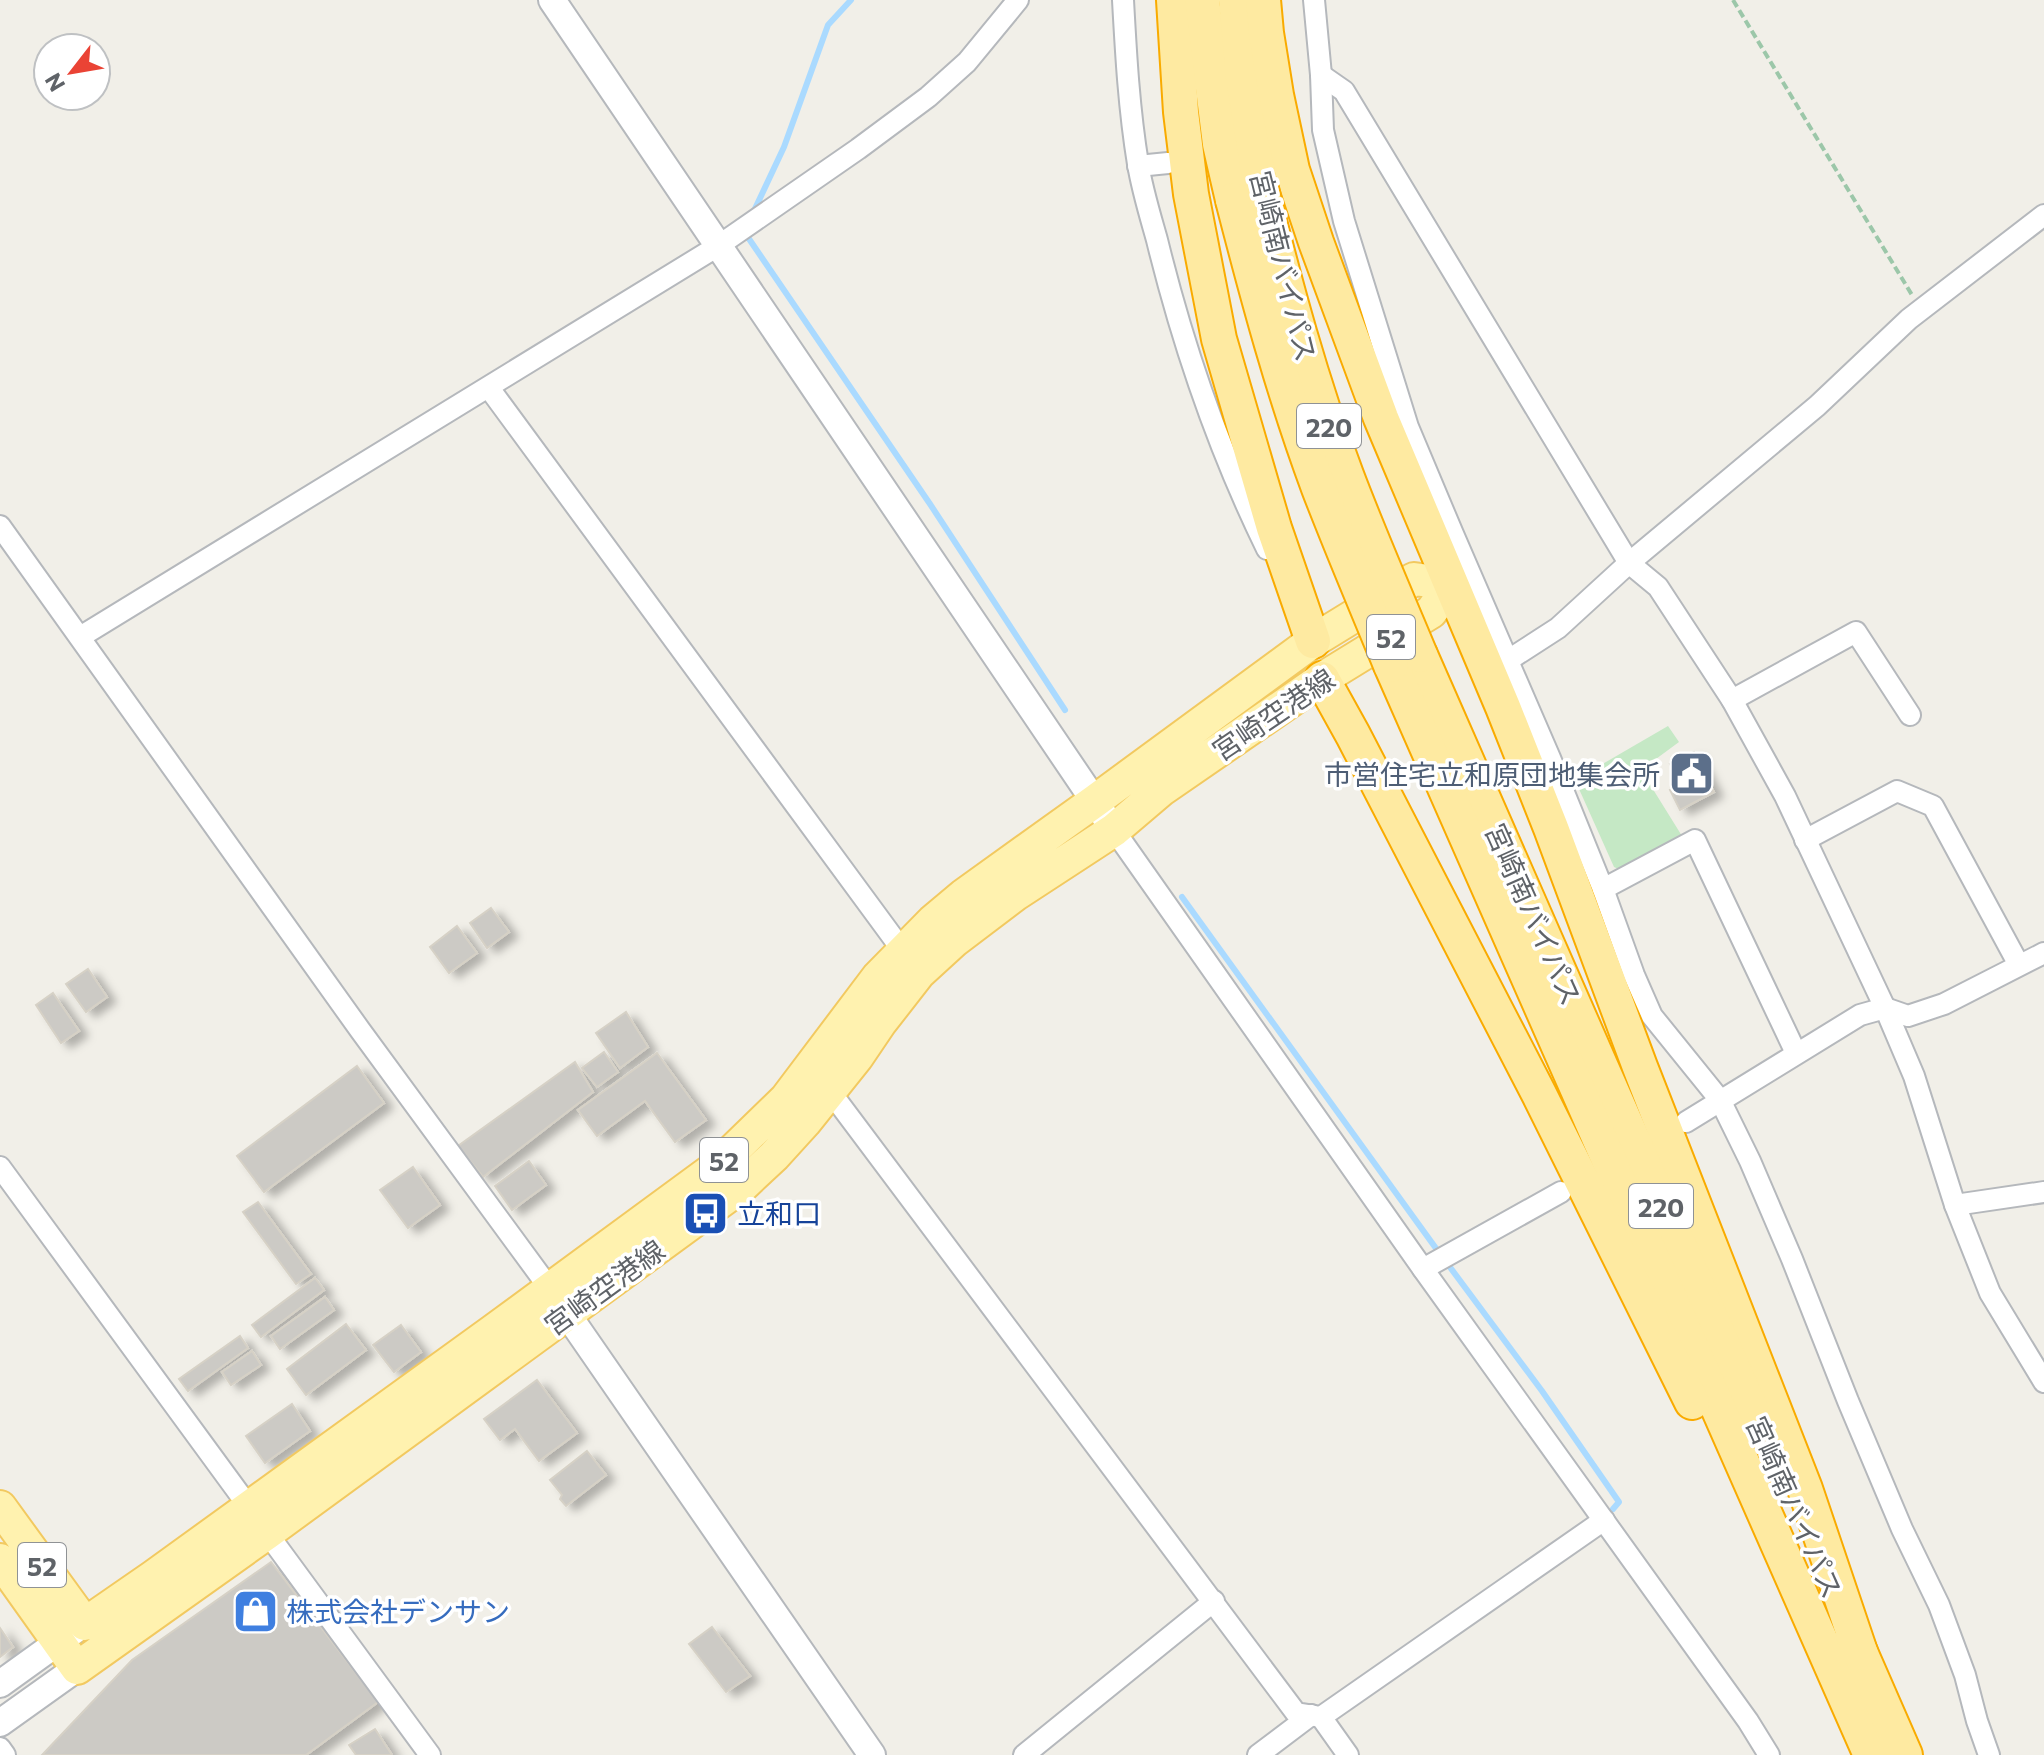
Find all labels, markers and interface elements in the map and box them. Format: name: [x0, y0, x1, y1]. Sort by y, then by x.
north arrow: [32, 32, 112, 112]
text: N: [39, 69, 70, 97]
street label: 宮崎南バイパス: [1244, 167, 1324, 365]
road number: 220: [1297, 404, 1361, 448]
road number: 52: [1367, 615, 1415, 659]
street label: 宮崎空港線: [1205, 661, 1341, 767]
public building icon: 市営住宅立和原団地集会所: [1667, 750, 1715, 798]
place label: 市営住宅立和原団地集会所: [1324, 757, 1660, 791]
street label: 宮崎南バイパス: [1479, 818, 1589, 1010]
road number: 52: [700, 1138, 748, 1182]
road number: 220: [1629, 1184, 1693, 1228]
bus stop icon: 立和口: [682, 1189, 730, 1237]
place label: 立和口: [737, 1196, 821, 1230]
street label: 宮崎空港線: [537, 1232, 671, 1342]
street label: 宮崎南バイパス: [1740, 1411, 1850, 1603]
road number: 52: [18, 1543, 66, 1587]
shop icon: 株式会社デンサン: [231, 1587, 279, 1635]
place label: 株式会社デンサン: [286, 1594, 510, 1628]

